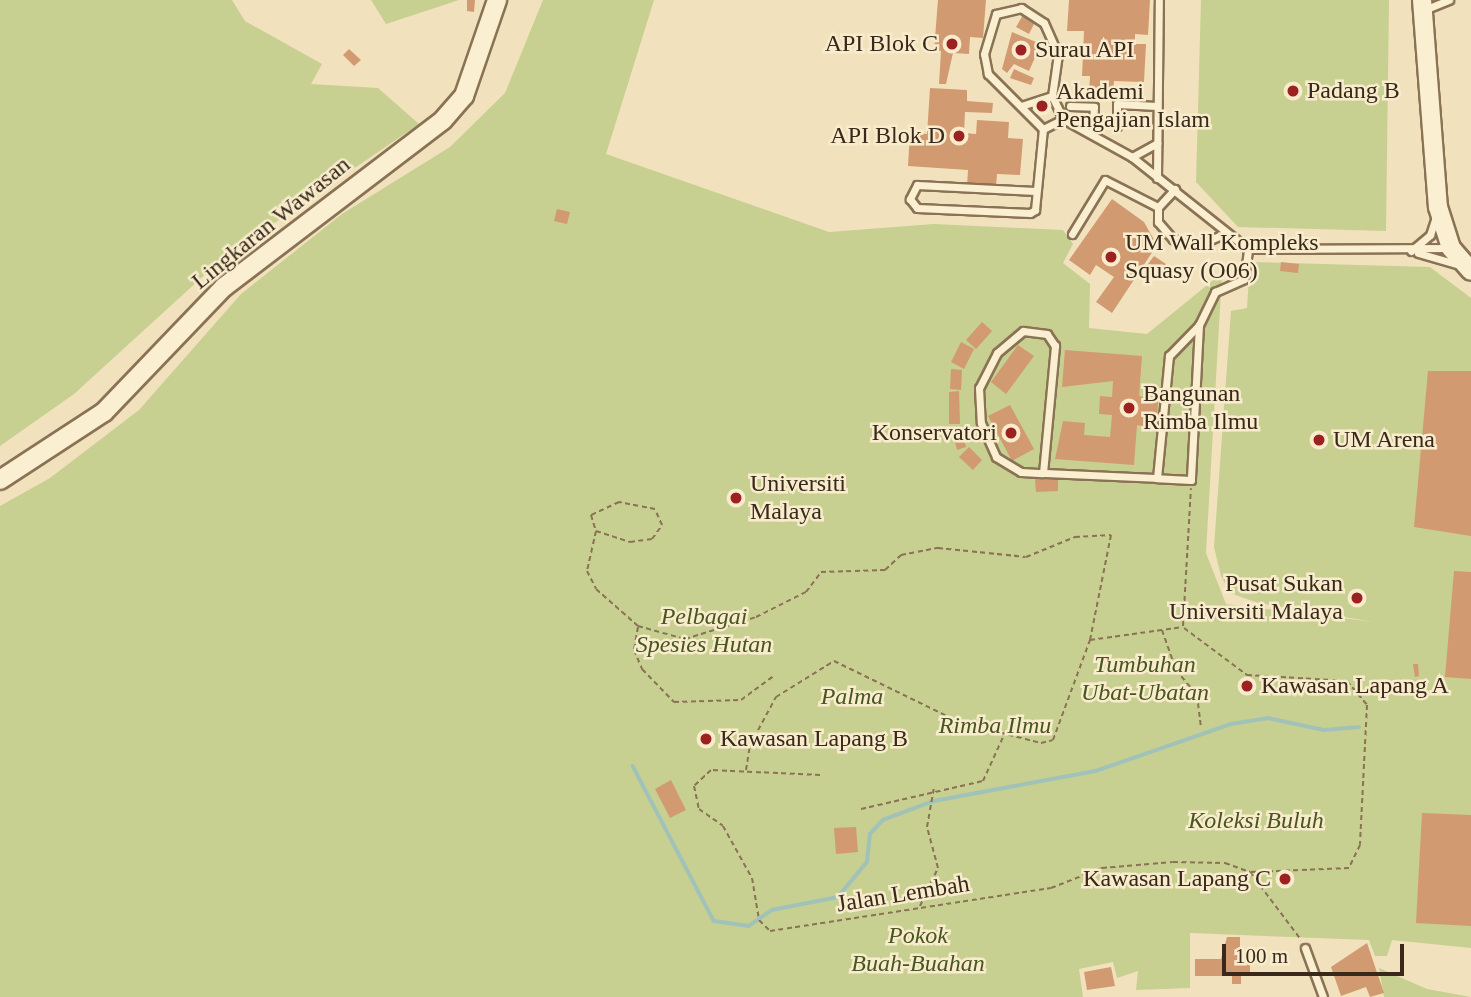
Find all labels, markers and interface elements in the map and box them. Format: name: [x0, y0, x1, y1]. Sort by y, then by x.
place label: API Blok C: [825, 30, 938, 58]
marker: API Blok C: [944, 36, 960, 52]
place label: Surau API: [1035, 36, 1136, 64]
marker: Surau API: [1013, 42, 1029, 58]
place label: Padang B: [1307, 77, 1400, 105]
place label: Akademi Pengajian Islam: [1056, 78, 1210, 134]
marker: Padang B: [1285, 83, 1301, 99]
marker: Akademi Pengajian Islam: [1034, 98, 1050, 114]
place label: API Blok D: [830, 122, 945, 150]
marker: API Blok D: [951, 128, 967, 144]
street label: Lingkaran Wawasan: [186, 150, 356, 296]
place label: UM Wall Kompleks Squasy (O06): [1125, 229, 1319, 285]
marker: UM Wall Kompleks Squasy (O06): [1103, 249, 1119, 265]
place label: Bangunan Rimba Ilmu: [1143, 380, 1258, 436]
marker: Bangunan Rimba Ilmu: [1121, 400, 1137, 416]
place label: Konservatori: [872, 419, 997, 447]
marker: Konservatori: [1003, 425, 1019, 441]
place label: UM Arena: [1333, 426, 1436, 454]
marker: UM Arena: [1311, 432, 1327, 448]
place label: Universiti Malaya: [750, 470, 846, 526]
marker: Universiti Malaya: [728, 490, 744, 506]
place label: Pusat Sukan Universiti Malaya: [1169, 570, 1343, 626]
marker: Pusat Sukan Universiti Malaya: [1349, 590, 1365, 606]
park label: Pelbagai Spesies Hutan: [636, 603, 772, 659]
park label: Tumbuhan Ubat-Ubatan: [1081, 651, 1209, 707]
place label: Kawasan Lapang A: [1261, 672, 1450, 700]
marker: Kawasan Lapang A: [1239, 678, 1255, 694]
park label: Palma: [821, 683, 883, 711]
park label: Rimba Ilmu: [939, 712, 1051, 740]
place label: Kawasan Lapang B: [720, 725, 908, 753]
marker: Kawasan Lapang B: [698, 731, 714, 747]
park label: Koleksi Buluh: [1188, 807, 1324, 835]
place label: Kawasan Lapang C: [1083, 865, 1271, 893]
street label: Jalan Lembah: [835, 869, 971, 919]
marker: Kawasan Lapang C: [1277, 871, 1293, 887]
park label: Pokok Buah-Buahan: [851, 922, 985, 978]
scale bar: [1226, 930, 1408, 974]
text: 100 m: [1235, 944, 1288, 968]

